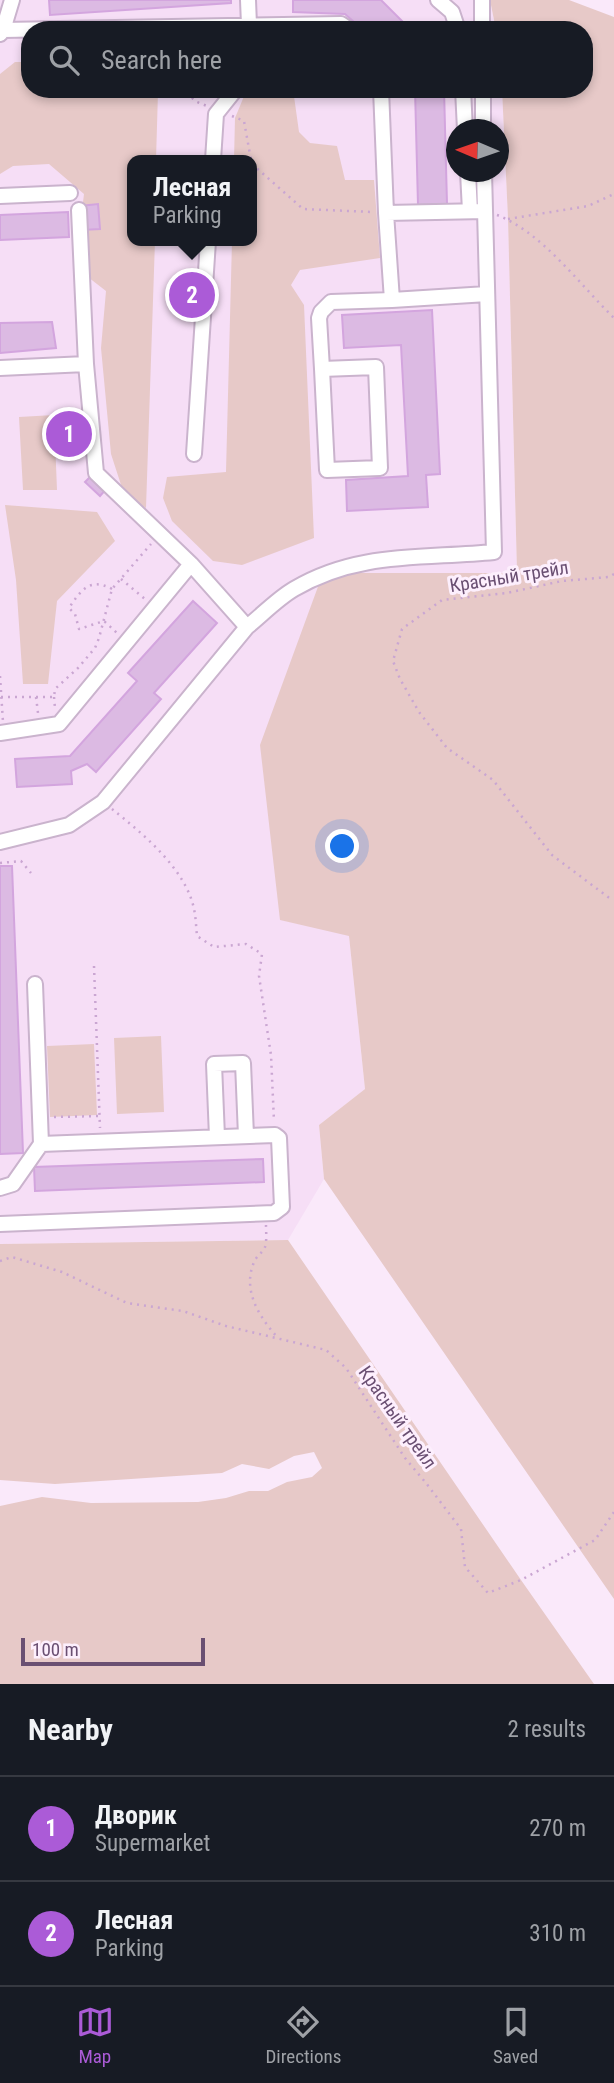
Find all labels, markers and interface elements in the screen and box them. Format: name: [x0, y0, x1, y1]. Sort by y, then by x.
search box: [21, 21, 593, 98]
icon: search: [45, 41, 83, 79]
text: Search here: [101, 45, 222, 75]
north arrow: [446, 119, 509, 182]
popup: [127, 155, 257, 246]
text: Лесная: [153, 172, 231, 202]
text: Parking: [153, 202, 222, 229]
pin: 2: [169, 269, 215, 321]
pin: 1: [46, 408, 92, 460]
street label: Красный трейл: [448, 556, 570, 597]
your location: [325, 829, 359, 863]
street label: Красный трейл: [354, 1362, 441, 1473]
scale bar: [21, 1635, 205, 1667]
text: 100 m: [32, 1638, 79, 1661]
text: Nearby: [28, 1712, 113, 1747]
text: 2 results: [508, 1716, 586, 1743]
text: Дворик: [95, 1800, 177, 1830]
text: 1: [45, 1815, 57, 1842]
text: 270 m: [529, 1815, 586, 1842]
text: Supermarket: [95, 1830, 210, 1857]
text: Лесная: [95, 1905, 173, 1935]
text: 2: [45, 1920, 57, 1947]
text: 310 m: [529, 1920, 586, 1947]
text: Parking: [95, 1935, 164, 1962]
tab: Map: [76, 2003, 114, 2068]
tab: Directions: [265, 2003, 341, 2068]
tab: Saved: [493, 2003, 538, 2068]

